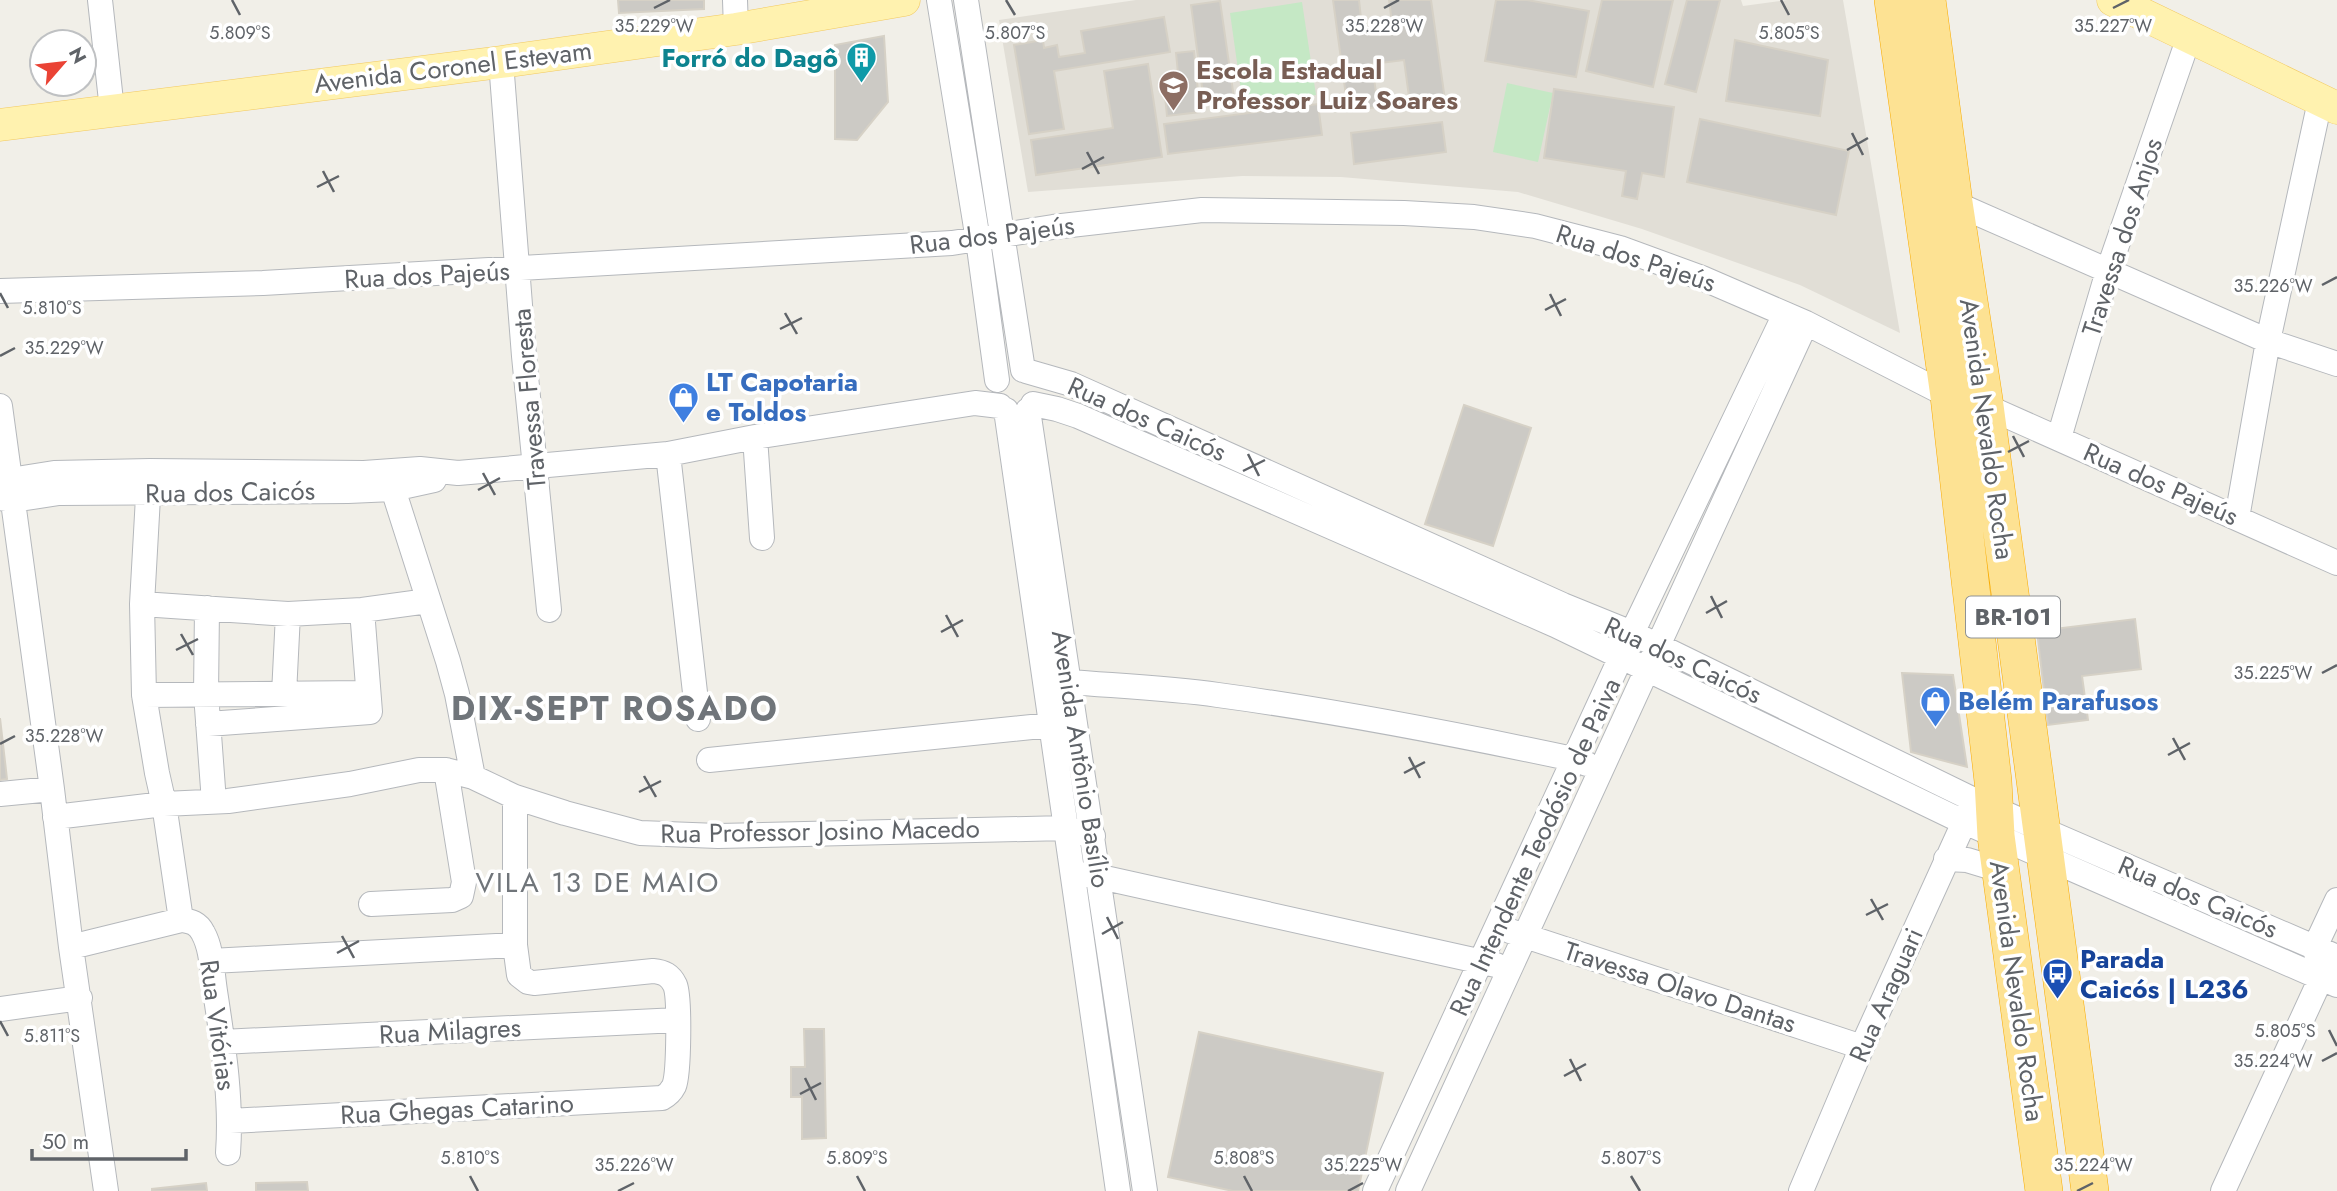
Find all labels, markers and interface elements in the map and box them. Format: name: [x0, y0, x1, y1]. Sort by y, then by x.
text: 35.229°W: [614, 13, 694, 39]
text: 35.228°W: [1345, 13, 1423, 39]
text: 35.227°W: [2074, 13, 2152, 39]
text: 5.809°S: [209, 20, 271, 46]
text: 5.807°S: [985, 20, 1045, 46]
text: 5.805°S: [1758, 20, 1820, 46]
north arrow: [28, 28, 98, 98]
street label: Avenida Coronel Estevam: [312, 31, 594, 103]
place label: Forró do Dagô: [661, 39, 838, 77]
building icon: Forró do Dagô: [844, 41, 878, 85]
text: N: [62, 42, 93, 68]
place label: Escola Estadual Professor Luiz Soares: [1196, 51, 1458, 119]
school or university icon: Escola Estadual Professor Luiz Soares: [1156, 68, 1190, 112]
street label: Travessa dos Anjos: [2072, 133, 2172, 341]
street label: Rua dos Pajeús: [907, 206, 1077, 264]
street label: Rua dos Pajeús: [1551, 214, 1721, 302]
street label: Rua dos Pajeús: [343, 252, 511, 298]
text: 35.226°W: [2233, 273, 2313, 299]
text: 5.810°S: [22, 295, 82, 321]
street label: Avenida Nevaldo Rocha: [1950, 296, 2024, 562]
street label: Travessa Floresta: [502, 307, 556, 491]
text: 35.229°W: [24, 335, 104, 361]
place label: LT Capotaria e Toldos: [706, 363, 858, 431]
street label: Rua dos Caicós: [1062, 367, 1232, 471]
shop icon: LT Capotaria e Toldos: [666, 380, 700, 424]
street label: Rua dos Pajeús: [2078, 433, 2244, 535]
street label: Rua dos Caicós: [145, 472, 315, 512]
road number: BR-101: [1966, 596, 2060, 638]
street label: Rua dos Caicós: [1598, 607, 1768, 713]
street label: Avenida Antônio Basílio: [1042, 627, 1120, 891]
text: 35.225°W: [2234, 660, 2313, 686]
street label: Rua Intendente Teodósio de Paiva: [1440, 672, 1630, 1022]
place label: Belém Parafusos: [1958, 682, 2158, 720]
shop icon: Belém Parafusos: [1918, 684, 1952, 728]
district label: DIX-SEPT ROSADO: [451, 685, 779, 732]
text: 35.228°W: [25, 723, 103, 749]
street label: Rua Professor Josino Macedo: [660, 809, 980, 853]
street label: Rua dos Caicós: [2112, 846, 2284, 948]
street label: Avenida Nevaldo Rocha: [1980, 858, 2054, 1124]
district label: VILA 13 DE MAIO: [476, 862, 720, 903]
street label: Rua Araguari: [1839, 922, 1933, 1068]
street label: Travessa Olavo Dantas: [1559, 932, 1801, 1042]
place label: Parada Caicós | L236: [2080, 940, 2249, 1008]
street label: Rua Vitórias: [190, 957, 246, 1093]
bus stop icon: Parada Caicós | L236: [2040, 957, 2074, 1001]
street label: Rua Milagres: [378, 1008, 522, 1054]
text: 5.805°S: [2254, 1018, 2316, 1044]
text: 5.811°S: [24, 1023, 80, 1049]
text: 35.224°W: [2233, 1048, 2313, 1074]
street label: Rua Ghegas Catarino: [339, 1084, 575, 1134]
scale bar: [32, 1118, 186, 1162]
text: 50 m: [42, 1127, 89, 1157]
text: 5.810°S: [440, 1145, 500, 1171]
text: 5.809°S: [826, 1145, 888, 1171]
text: 5.808°S: [1214, 1145, 1275, 1171]
text: 5.807°S: [1601, 1145, 1661, 1171]
text: 35.226°W: [594, 1152, 674, 1178]
text: 35.225°W: [1324, 1152, 1403, 1178]
text: 35.224°W: [2053, 1152, 2133, 1178]

